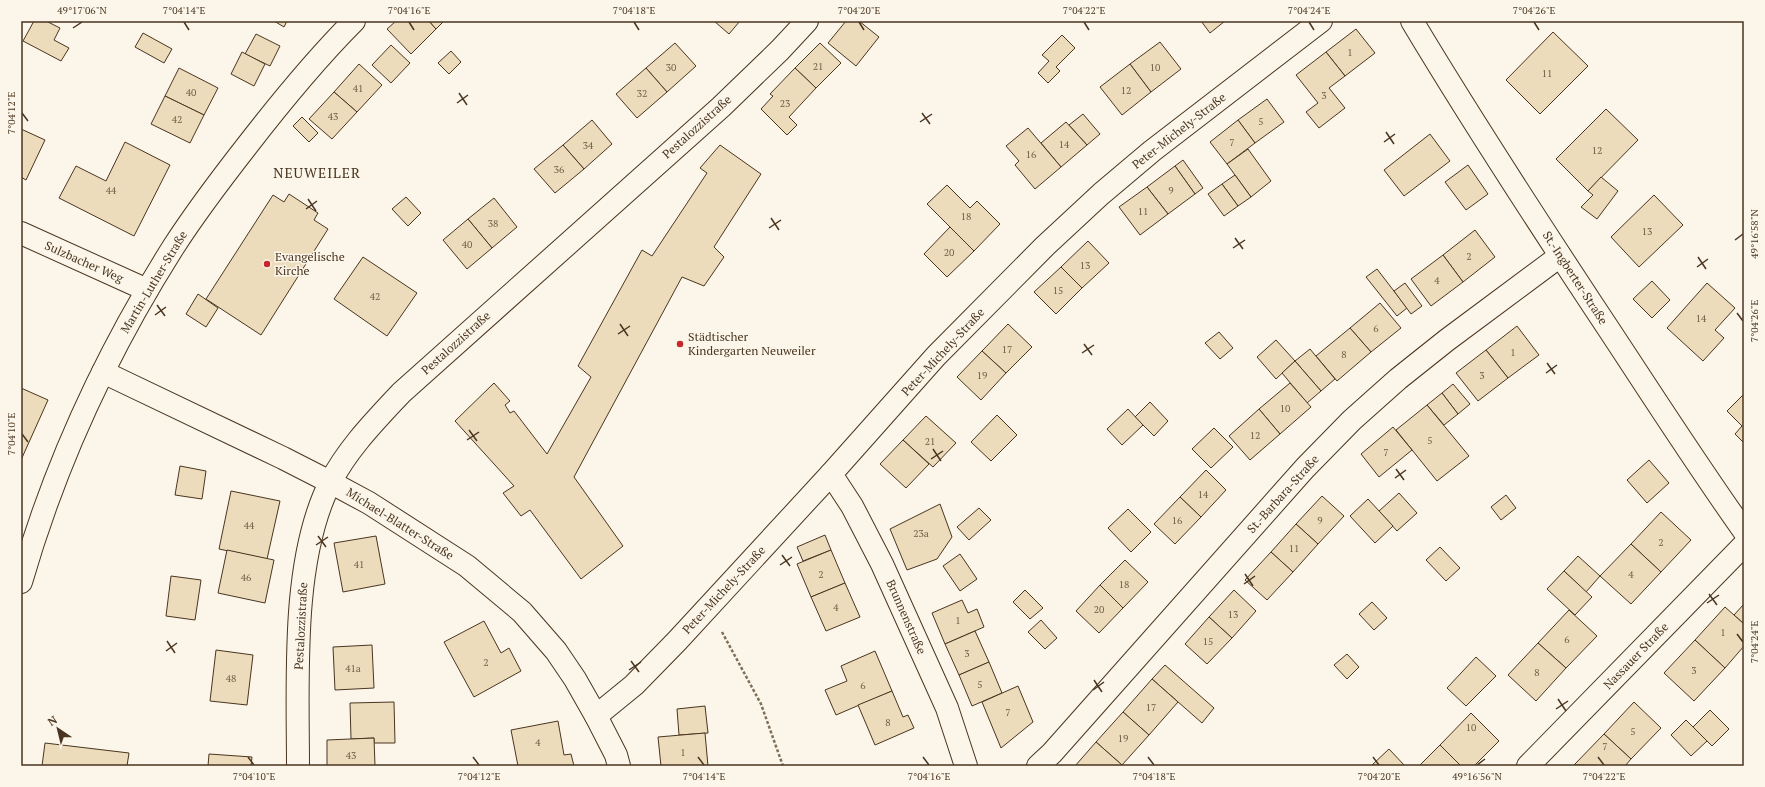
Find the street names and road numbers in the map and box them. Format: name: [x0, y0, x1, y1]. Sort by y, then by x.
street label: Peter-Michely-Straße: [1129, 89, 1229, 172]
street label: Pestalozzistraße: [659, 92, 734, 162]
street label: Martin-Luther-Straße: [117, 228, 190, 336]
street label: St.-Ingberter-Straße: [1540, 228, 1611, 327]
street label: Sulzbacher Weg: [43, 238, 126, 286]
street label: Peter-Michely-Straße: [898, 304, 987, 399]
street label: Pestalozzistraße: [418, 308, 493, 378]
street label: St.-Barbara-Straße: [1244, 451, 1322, 536]
street label: Michael-Blatter-Straße: [344, 484, 457, 563]
street label: Peter-Michely-Straße: [679, 542, 768, 637]
street label: Brunnenstraße: [883, 577, 930, 657]
street label: Pestalozzistraße: [291, 582, 310, 670]
street label: Nassauer Straße: [1600, 619, 1671, 692]

